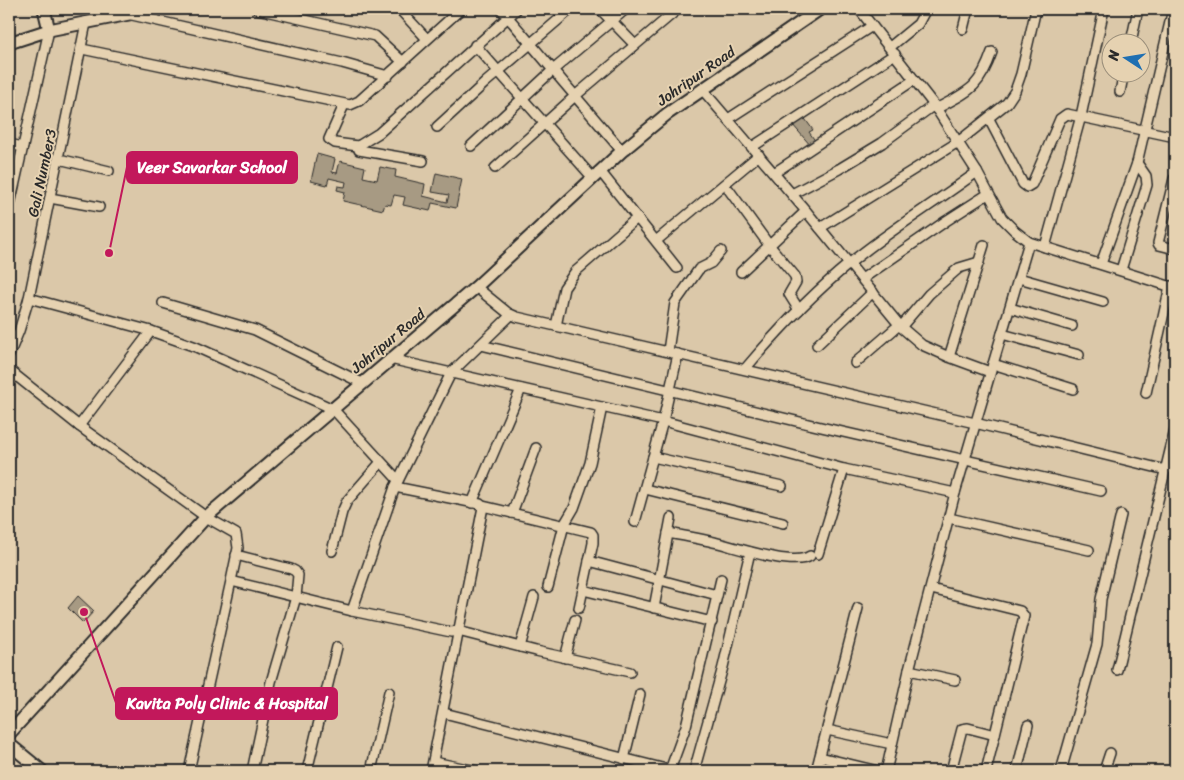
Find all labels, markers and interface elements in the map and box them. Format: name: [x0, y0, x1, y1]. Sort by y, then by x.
north arrow: [1102, 32, 1152, 82]
street label: Johripur Road: [650, 39, 742, 113]
text: N: [1100, 48, 1127, 64]
street label: Gali Number3: [20, 127, 64, 219]
callout: Veer Savarkar School: [127, 152, 297, 183]
text: Veer Savarkar School: [137, 153, 288, 182]
street label: Johripur Road: [344, 301, 432, 381]
callout: Kavita Poly Clinic & Hospital: [116, 688, 337, 719]
text: Kavita Poly Clinic & Hospital: [125, 689, 329, 718]

